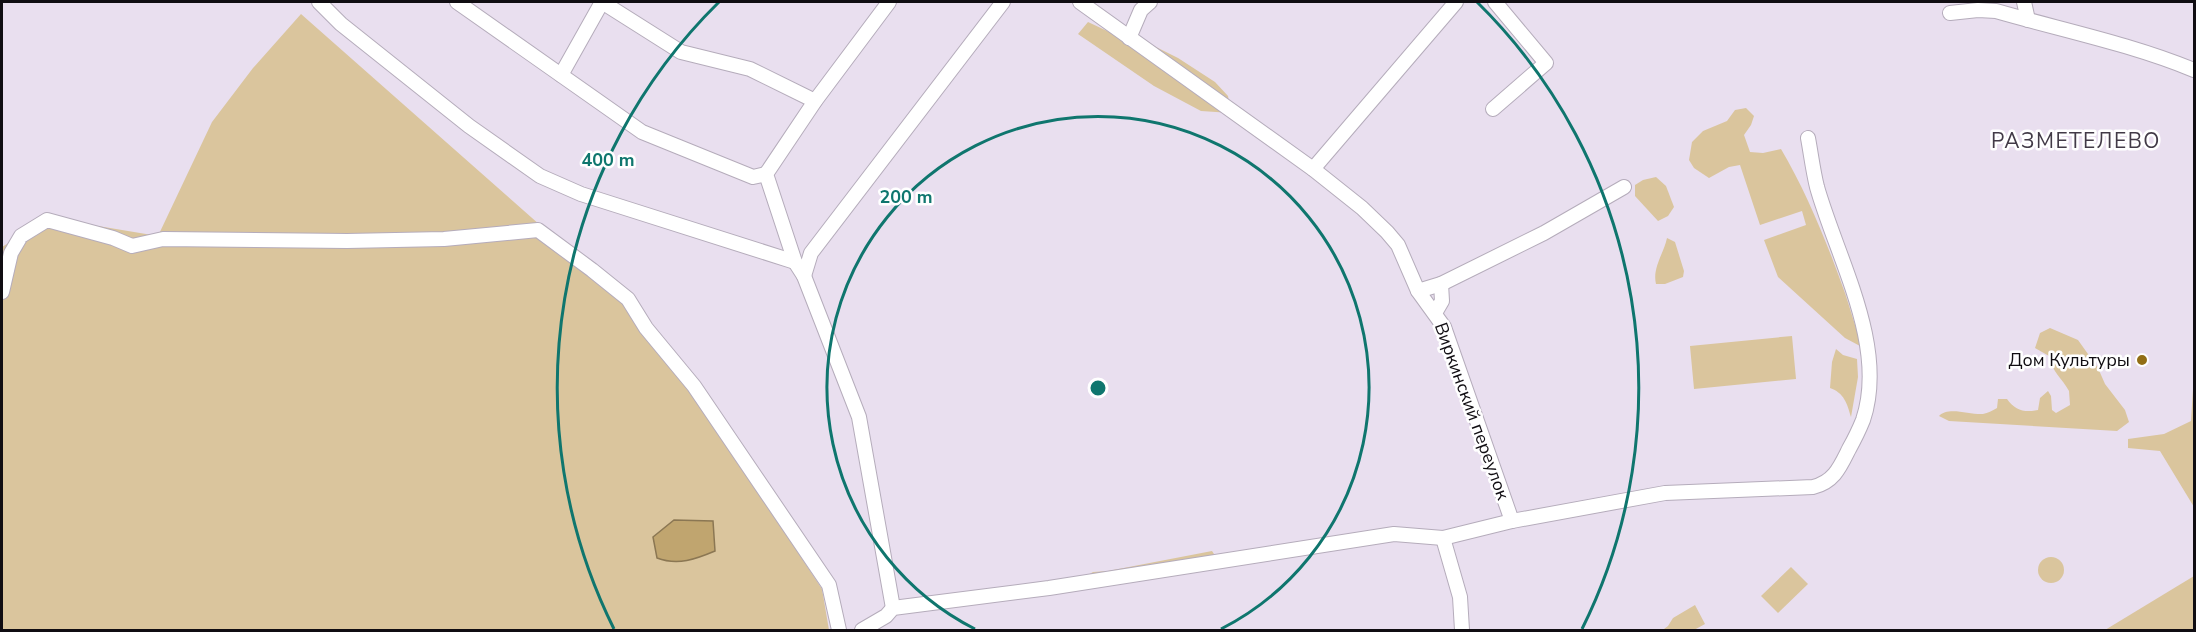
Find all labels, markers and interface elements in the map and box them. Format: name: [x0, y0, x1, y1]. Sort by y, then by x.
district label: РАЗМЕТЕЛЕВО: [1991, 127, 2161, 155]
text: 400 m: [581, 148, 635, 172]
text: 200 m: [879, 185, 933, 209]
street label: Виркинский переулок: [1429, 319, 1515, 503]
place label: Дом Культуры: [2009, 348, 2130, 372]
marker: Дом Культуры: [2135, 353, 2149, 367]
centre of rings: [1088, 378, 1108, 398]

